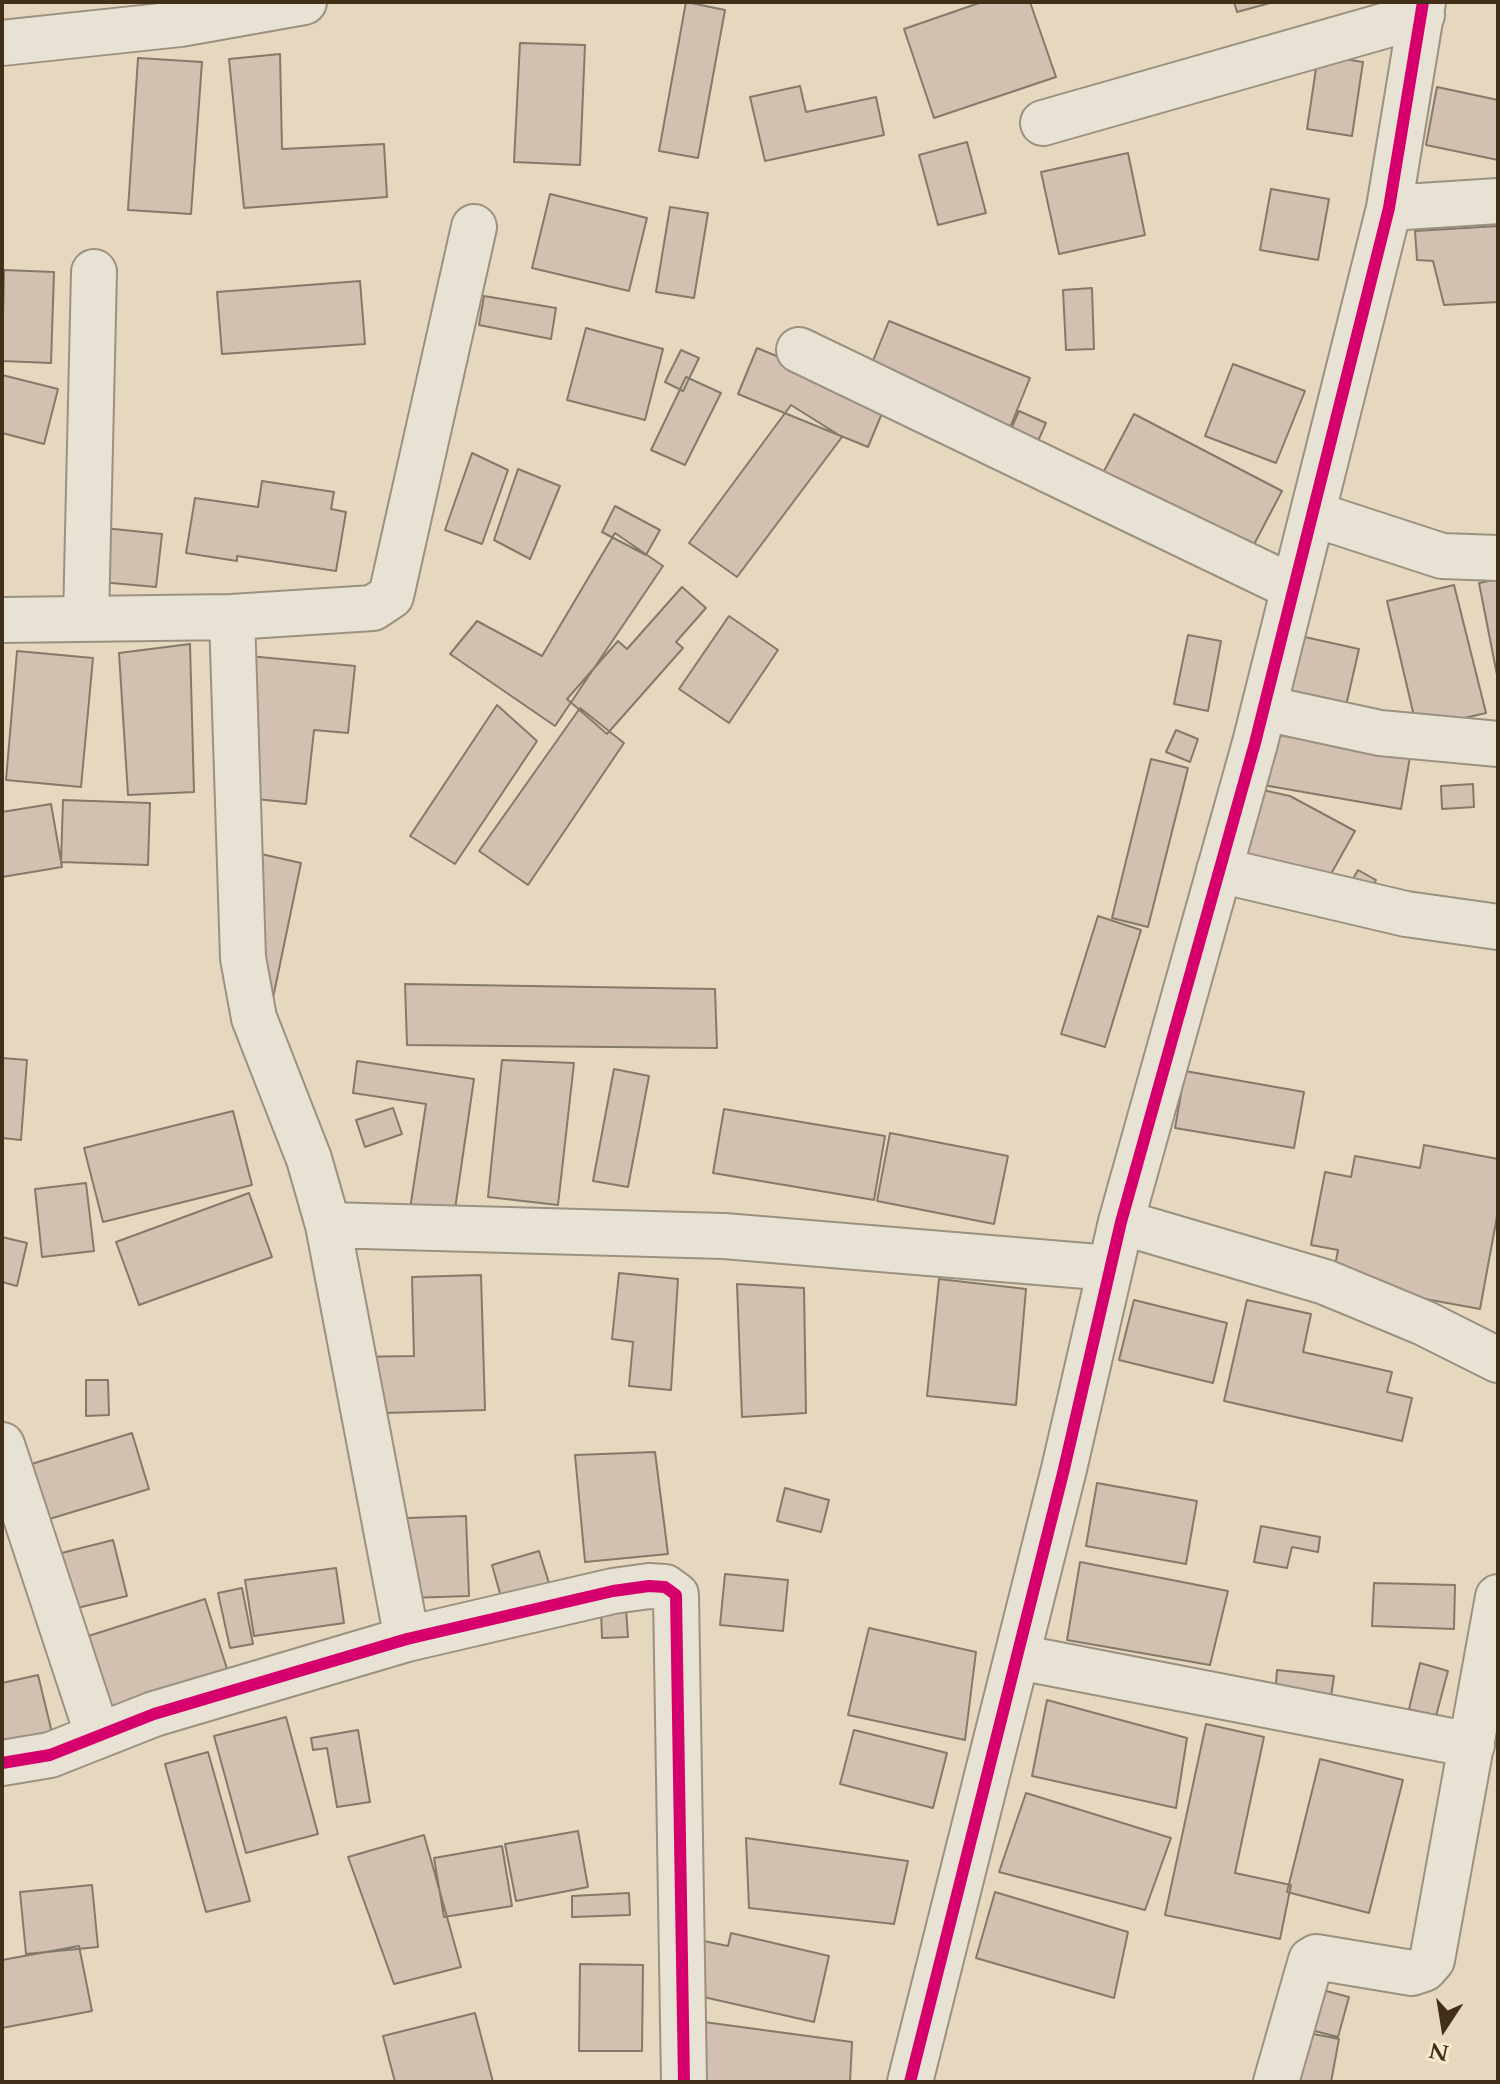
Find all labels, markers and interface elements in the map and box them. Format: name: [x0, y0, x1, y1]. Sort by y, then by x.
north arrow: [1404, 1988, 1484, 2068]
text: N: [1427, 2035, 1451, 2068]

